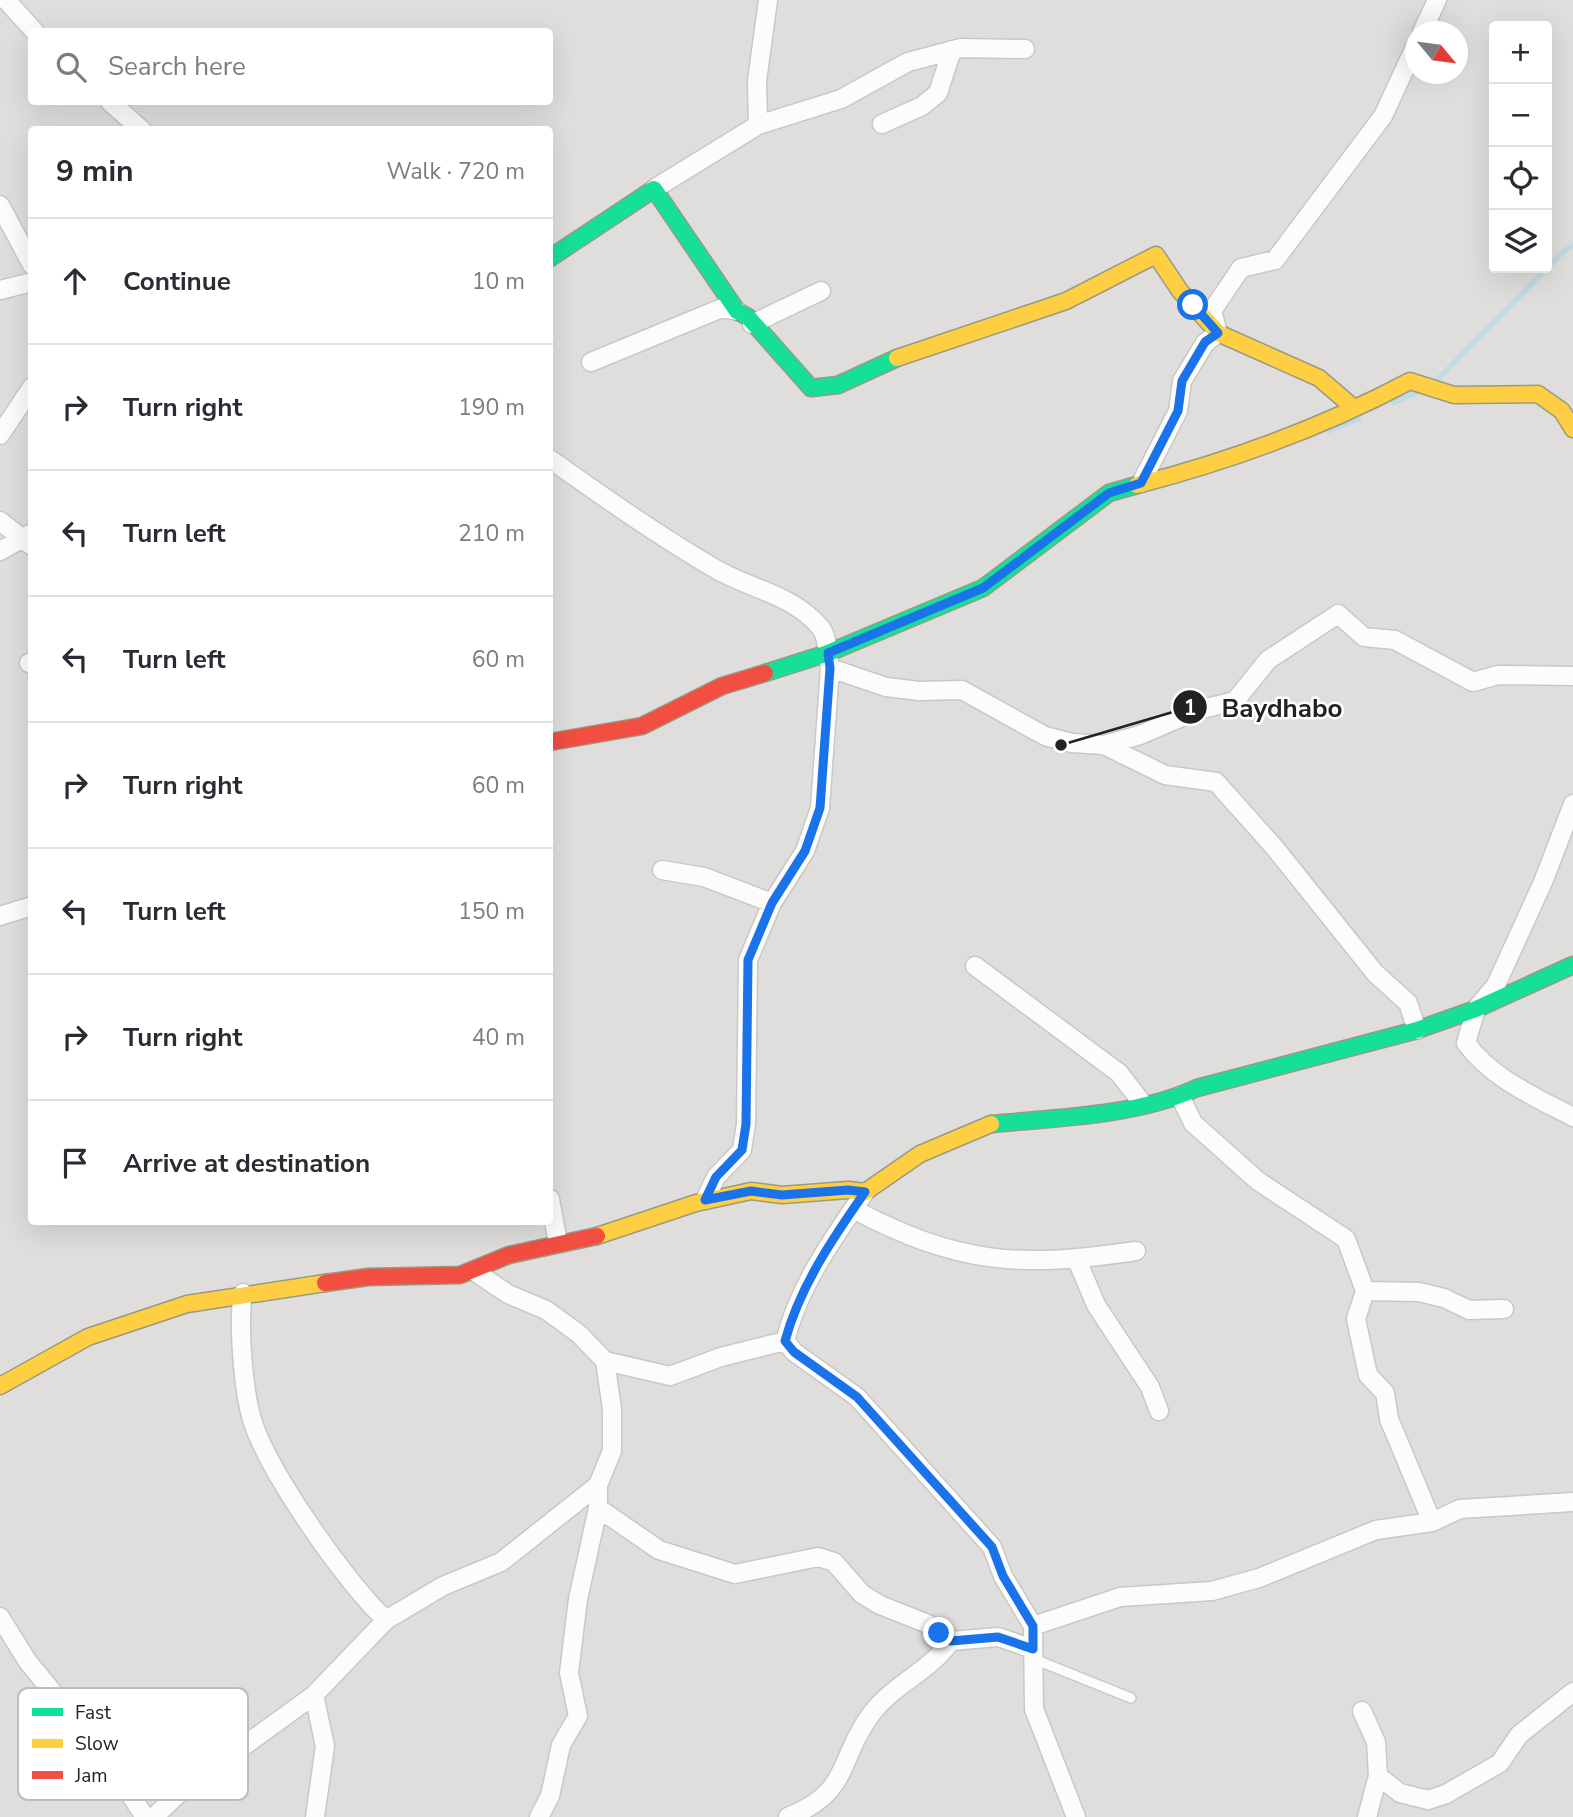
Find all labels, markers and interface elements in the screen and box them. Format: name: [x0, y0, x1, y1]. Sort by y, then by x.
north arrow: [1405, 21, 1468, 84]
map controls: [1489, 21, 1552, 273]
button: +: [1489, 21, 1552, 84]
search box: [28, 28, 553, 105]
icon: search: [52, 48, 90, 86]
text: Search here: [108, 49, 246, 84]
button: −: [1489, 84, 1552, 147]
button: locate: [1489, 147, 1552, 210]
text: 9 min: [56, 151, 134, 192]
text: Walk · 720 m: [386, 156, 525, 187]
button: layers: [1489, 210, 1552, 273]
icon: ahead: [56, 262, 94, 300]
text: Continue: [123, 264, 231, 299]
text: 10 m: [472, 266, 525, 297]
route start: [1177, 289, 1208, 320]
icon: right: [56, 388, 94, 426]
text: Turn right: [123, 390, 242, 425]
text: 190 m: [458, 392, 525, 423]
icon: left: [56, 514, 94, 552]
text: Turn left: [123, 516, 226, 551]
text: 210 m: [458, 518, 525, 549]
icon: left: [56, 640, 94, 678]
text: Turn left: [123, 642, 226, 677]
text: 60 m: [472, 644, 525, 675]
callout: Baydhabo: [1172, 684, 1356, 731]
text: Baydhabo: [1221, 691, 1343, 726]
text: 1: [1184, 694, 1196, 722]
icon: right: [56, 766, 94, 804]
text: Turn right: [123, 768, 242, 803]
text: 60 m: [472, 770, 525, 801]
icon: left: [56, 892, 94, 930]
text: Turn left: [123, 894, 226, 929]
text: 150 m: [458, 896, 525, 927]
icon: right: [56, 1018, 94, 1056]
text: Turn right: [123, 1020, 242, 1055]
text: 40 m: [472, 1022, 525, 1053]
icon: arrive: [56, 1144, 94, 1182]
text: Arrive at destination: [123, 1146, 370, 1181]
route end: [923, 1617, 954, 1648]
legend: [18, 1688, 248, 1800]
text: Fast: [75, 1700, 111, 1726]
text: Slow: [75, 1731, 119, 1757]
text: Jam: [74, 1763, 108, 1789]

